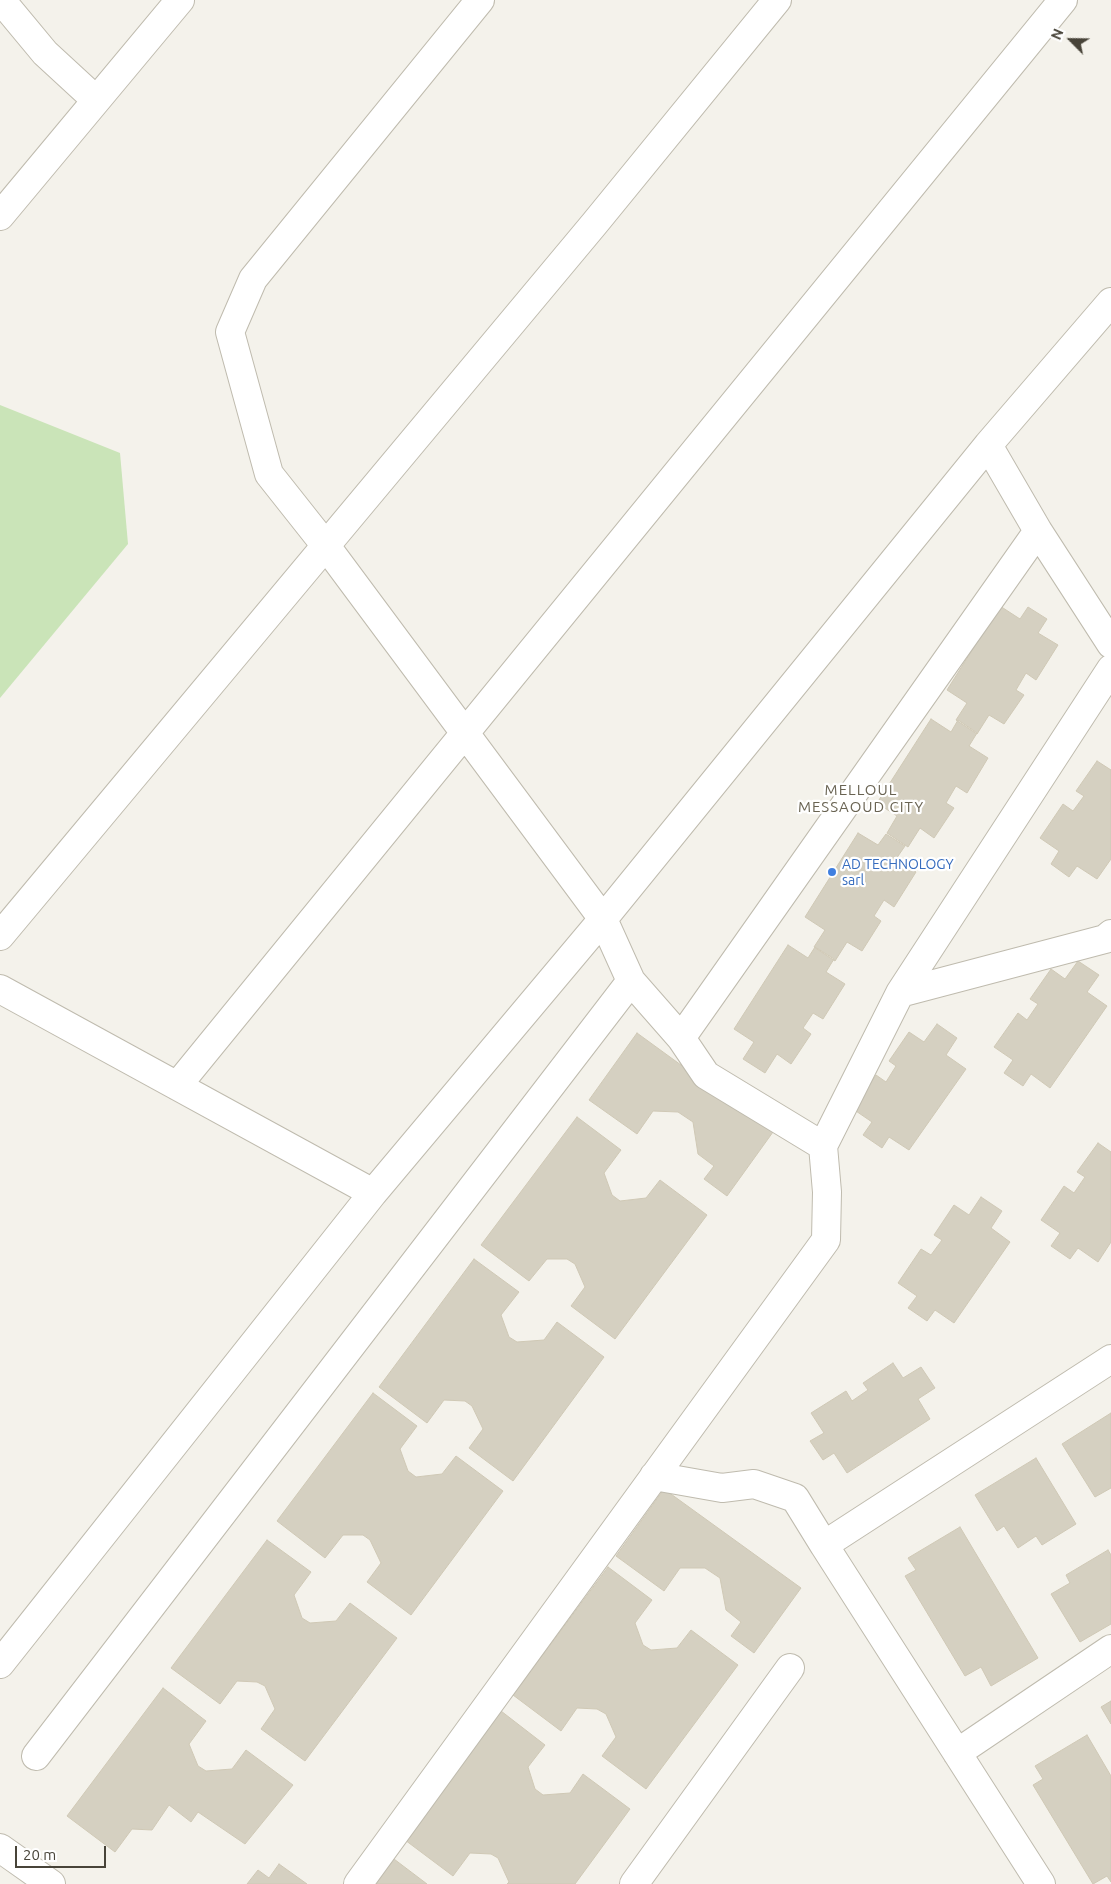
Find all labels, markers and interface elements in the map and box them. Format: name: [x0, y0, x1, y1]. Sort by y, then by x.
north arrow: [1046, 15, 1096, 65]
text: N: [1048, 26, 1067, 42]
district label: MELLOUL MESSAOUD CITY: [796, 781, 926, 816]
place label: AD TECHNOLOGY sarl: [842, 856, 954, 889]
marker: AD TECHNOLOGY sarl: [826, 866, 838, 878]
scale bar: [18, 1836, 109, 1868]
text: 20 m: [23, 1846, 56, 1863]

